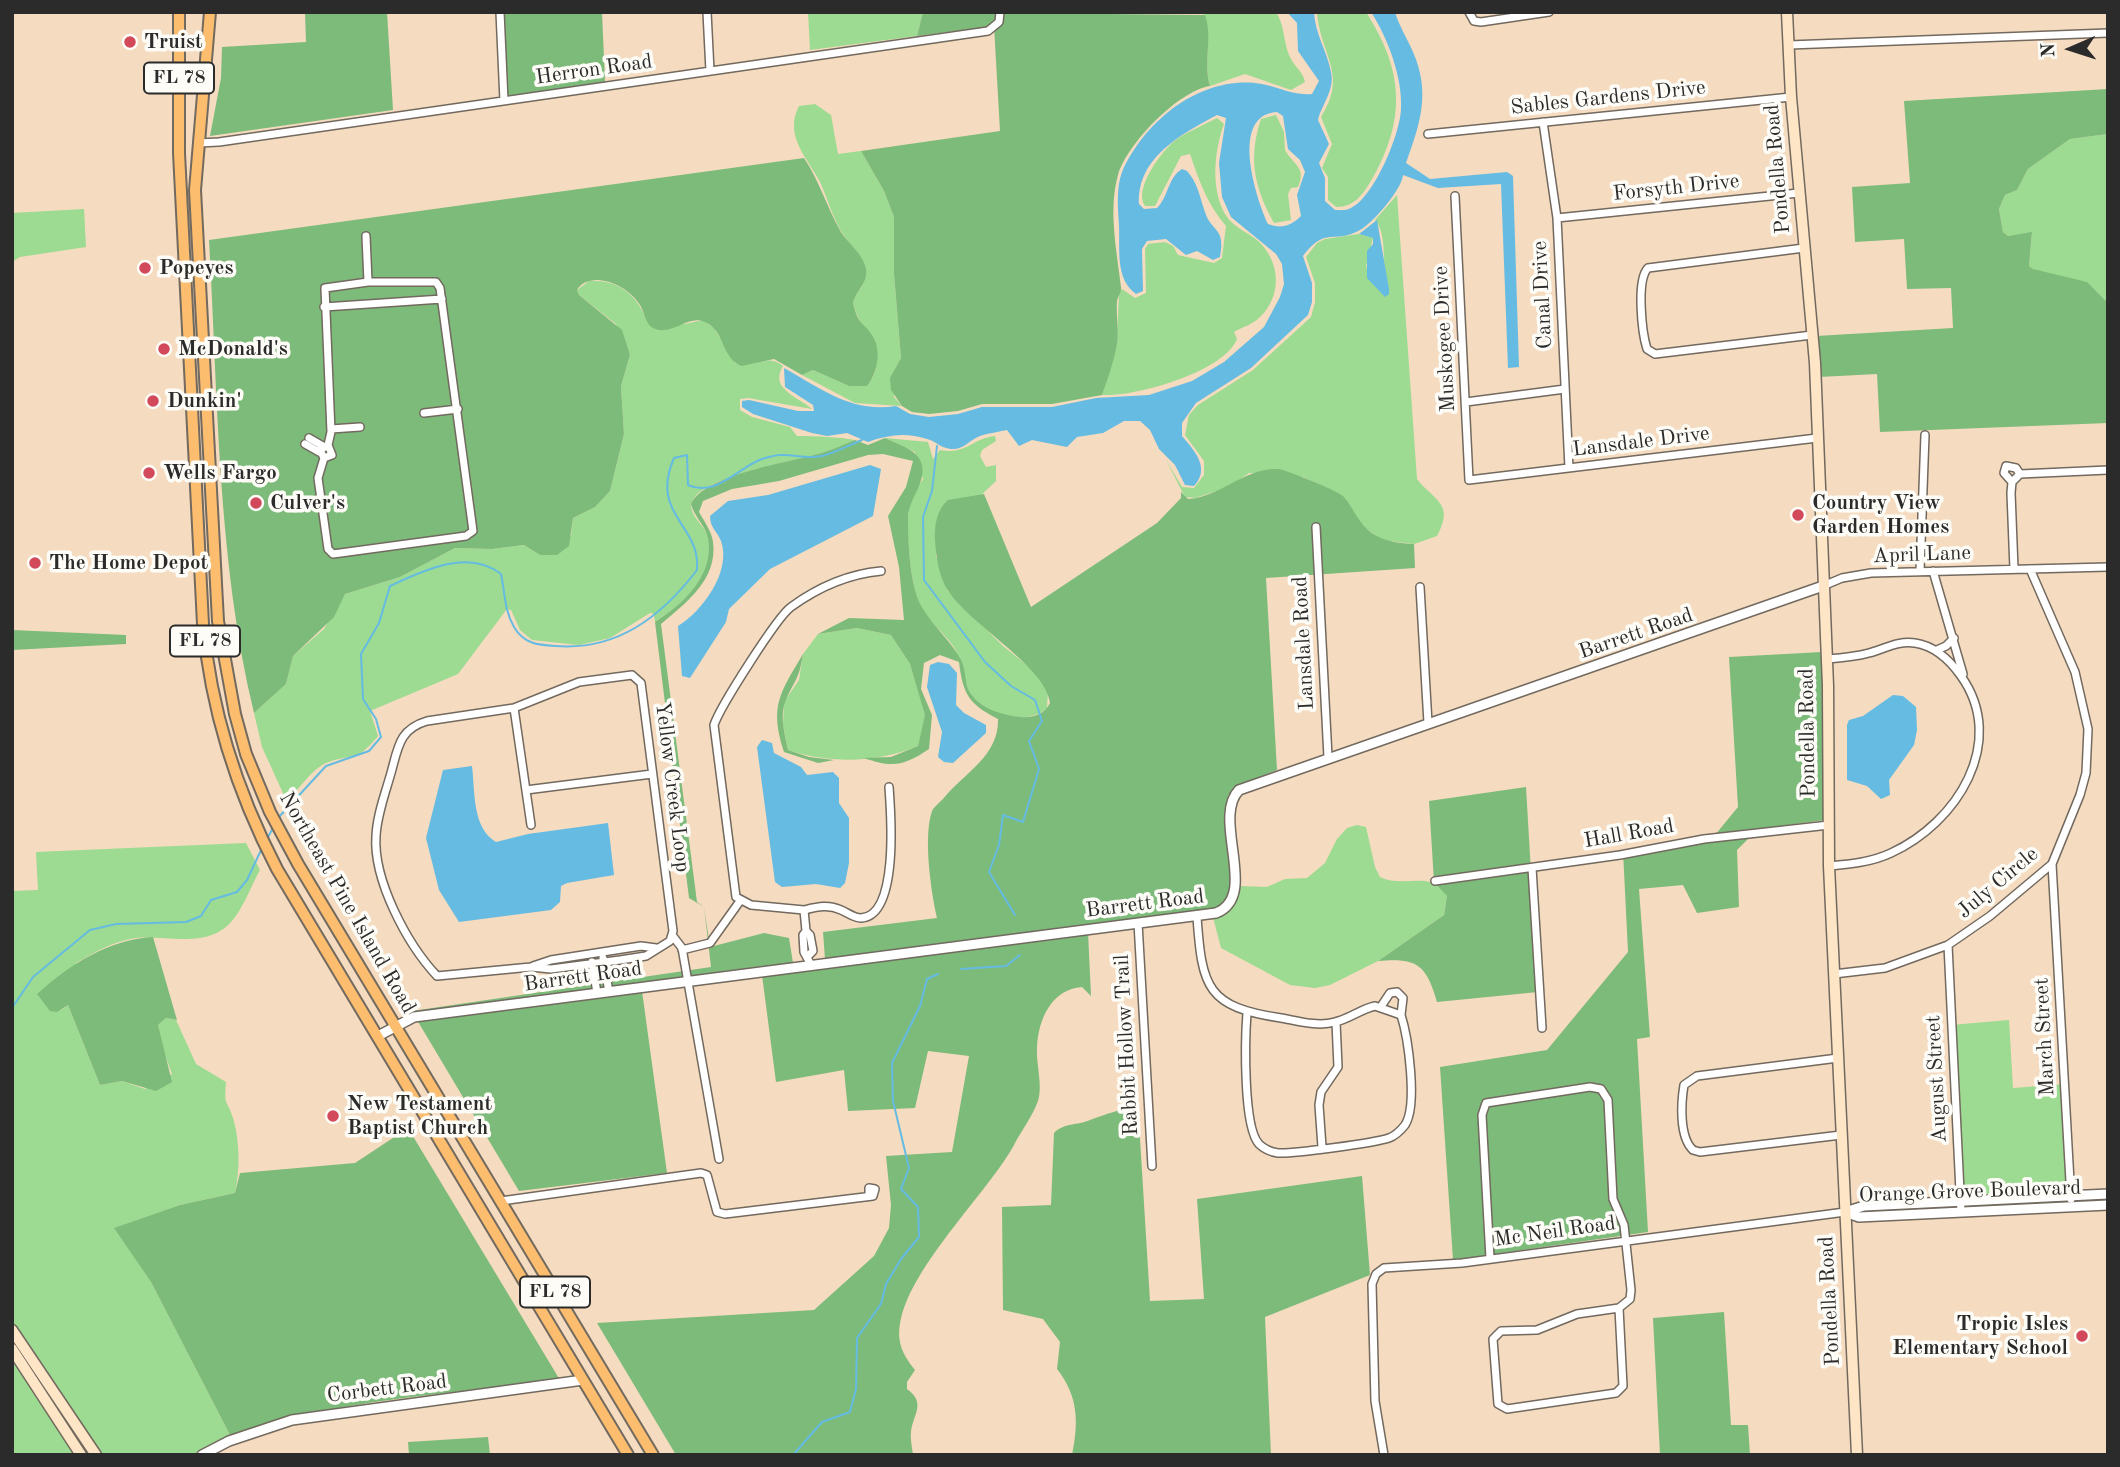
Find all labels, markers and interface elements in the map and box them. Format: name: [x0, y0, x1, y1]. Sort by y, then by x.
north arrow: [2036, 14, 2106, 84]
place label: Truist: [144, 29, 203, 55]
marker: Truist: [122, 34, 138, 50]
text: N: [2040, 42, 2059, 58]
street label: Herron Road: [534, 49, 654, 91]
road number: FL 78: [144, 62, 214, 94]
street label: Sables Gardens Drive: [1509, 75, 1707, 121]
street label: Pondella Road: [1760, 103, 1796, 235]
street label: Forsyth Drive: [1612, 169, 1740, 207]
street label: Canal Drive: [1528, 240, 1558, 350]
place label: Popeyes: [159, 255, 234, 281]
marker: Popeyes: [137, 260, 153, 276]
street label: Muskogee Drive: [1429, 265, 1461, 413]
place label: McDonald's: [178, 336, 288, 362]
marker: McDonald's: [156, 341, 172, 357]
place label: Dunkin': [167, 388, 241, 414]
marker: Dunkin': [145, 393, 161, 409]
street label: Lansdale Drive: [1571, 421, 1711, 463]
place label: Wells Fargo: [163, 460, 277, 486]
marker: Wells Fargo: [141, 465, 157, 481]
place label: Culver's: [270, 490, 345, 516]
place label: Country View Garden Homes: [1812, 490, 1949, 540]
marker: Culver's: [248, 495, 264, 511]
marker: Country View Garden Homes: [1790, 507, 1806, 523]
street label: April Lane: [1872, 541, 1972, 569]
place label: The Home Depot: [49, 550, 208, 576]
marker: The Home Depot: [27, 555, 43, 571]
street label: Lansdale Road: [1288, 575, 1320, 711]
street label: Barrett Road: [1576, 603, 1696, 665]
road number: FL 78: [170, 626, 240, 656]
street label: Pondella Road: [1794, 668, 1822, 798]
street label: Yellow Creek Loop: [649, 700, 695, 874]
street label: Northeast Pine Island Road: [273, 788, 421, 1018]
street label: Hall Road: [1582, 814, 1676, 854]
street label: July Circle: [1952, 842, 2044, 924]
street label: Barrett Road: [1084, 884, 1206, 924]
street label: Rabbit Hollow Trail: [1110, 954, 1144, 1136]
street label: Barrett Road: [522, 956, 644, 998]
street label: March Street: [2029, 977, 2061, 1097]
street label: August Street: [1921, 1015, 1953, 1143]
place label: New Testament Baptist Church: [347, 1091, 492, 1141]
marker: New Testament Baptist Church: [325, 1108, 341, 1124]
street label: Orange Grove Boulevard: [1858, 1176, 2082, 1208]
street label: Mc Neil Road: [1493, 1211, 1617, 1253]
street label: Pondella Road: [1814, 1235, 1846, 1367]
road number: FL 78: [520, 1276, 590, 1308]
place label: Tropic Isles Elementary School: [1892, 1311, 2068, 1361]
marker: Tropic Isles Elementary School: [2074, 1328, 2090, 1344]
street label: Corbett Road: [325, 1369, 449, 1409]

